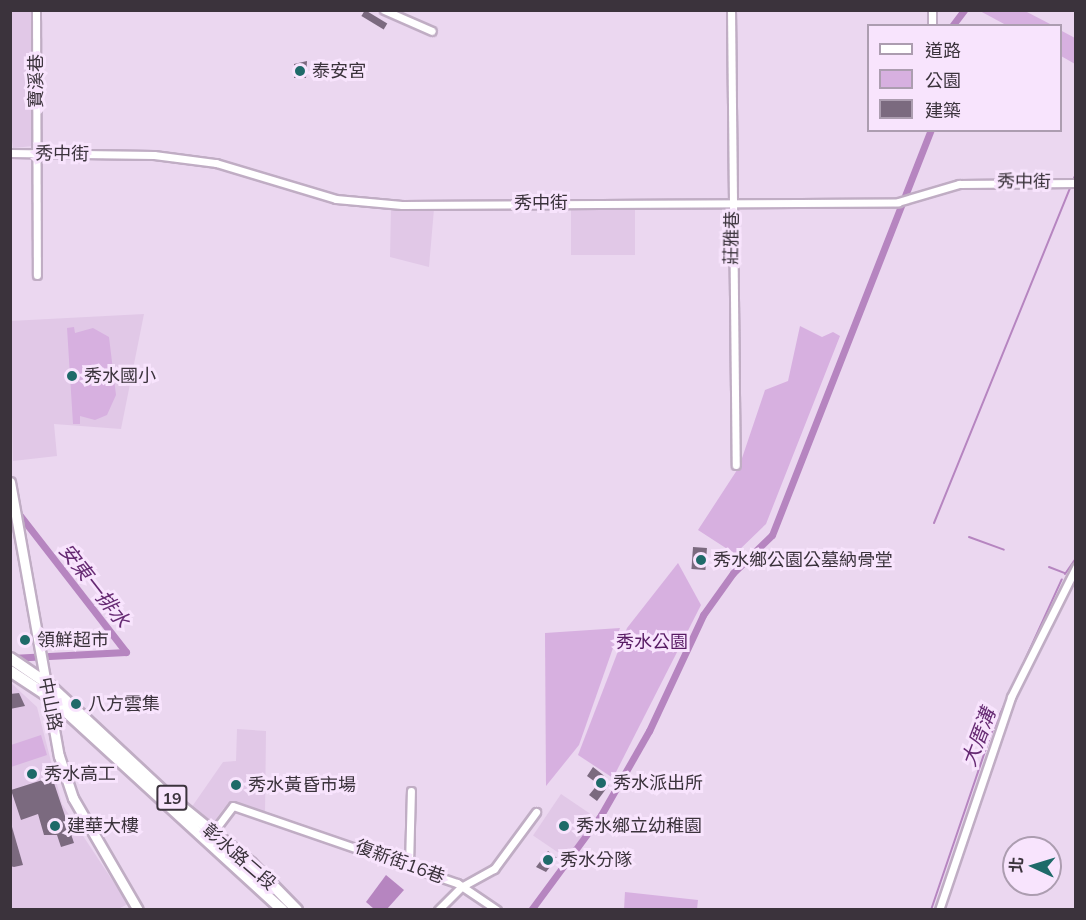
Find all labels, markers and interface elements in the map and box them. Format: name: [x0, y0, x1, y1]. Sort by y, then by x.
legend: [867, 24, 1062, 132]
text: 道路: [925, 39, 961, 62]
street label: 寶溪巷: [25, 54, 47, 108]
place label: 泰安宮: [312, 60, 366, 82]
marker: 泰安宮: [293, 64, 307, 78]
text: 公園: [925, 69, 961, 92]
text: 建築: [925, 99, 961, 122]
street label: 秀中街: [35, 143, 89, 165]
street label: 秀中街: [997, 171, 1051, 193]
street label: 秀中街: [514, 192, 568, 214]
street label: 莊雅巷: [721, 211, 743, 265]
place label: 秀水國小: [84, 365, 156, 387]
marker: 秀水國小: [65, 369, 79, 383]
water label: 安東一排水: [55, 538, 135, 632]
place label: 秀水鄉公園公墓納骨堂: [713, 549, 893, 571]
marker: 秀水鄉公園公墓納骨堂: [694, 553, 708, 567]
place label: 領鮮超市: [37, 629, 109, 651]
park label: 秀水公園: [616, 631, 688, 653]
marker: 領鮮超市: [18, 633, 32, 647]
street label: 中山路: [34, 675, 66, 733]
place label: 八方雲集: [88, 693, 160, 715]
marker: 八方雲集: [69, 697, 83, 711]
water label: 大厝溝: [956, 705, 1000, 769]
place label: 秀水高工: [44, 763, 116, 785]
marker: 秀水高工: [25, 767, 39, 781]
place label: 秀水派出所: [613, 772, 703, 794]
place label: 秀水黃昏市場: [248, 774, 356, 796]
marker: 秀水派出所: [594, 776, 608, 790]
marker: 秀水黃昏市場: [229, 778, 243, 792]
road number: 19: [156, 785, 188, 811]
place label: 建華大樓: [67, 815, 139, 837]
place label: 秀水鄉立幼稚園: [576, 815, 702, 837]
marker: 建華大樓: [48, 819, 62, 833]
street label: 彰水路二段: [198, 819, 280, 895]
marker: 秀水鄉立幼稚園: [557, 819, 571, 833]
street label: 復新街16巷: [352, 836, 448, 888]
north arrow: [1002, 836, 1062, 896]
place label: 秀水分隊: [560, 849, 632, 871]
marker: 秀水分隊: [541, 853, 555, 867]
text: 北: [1006, 856, 1027, 874]

